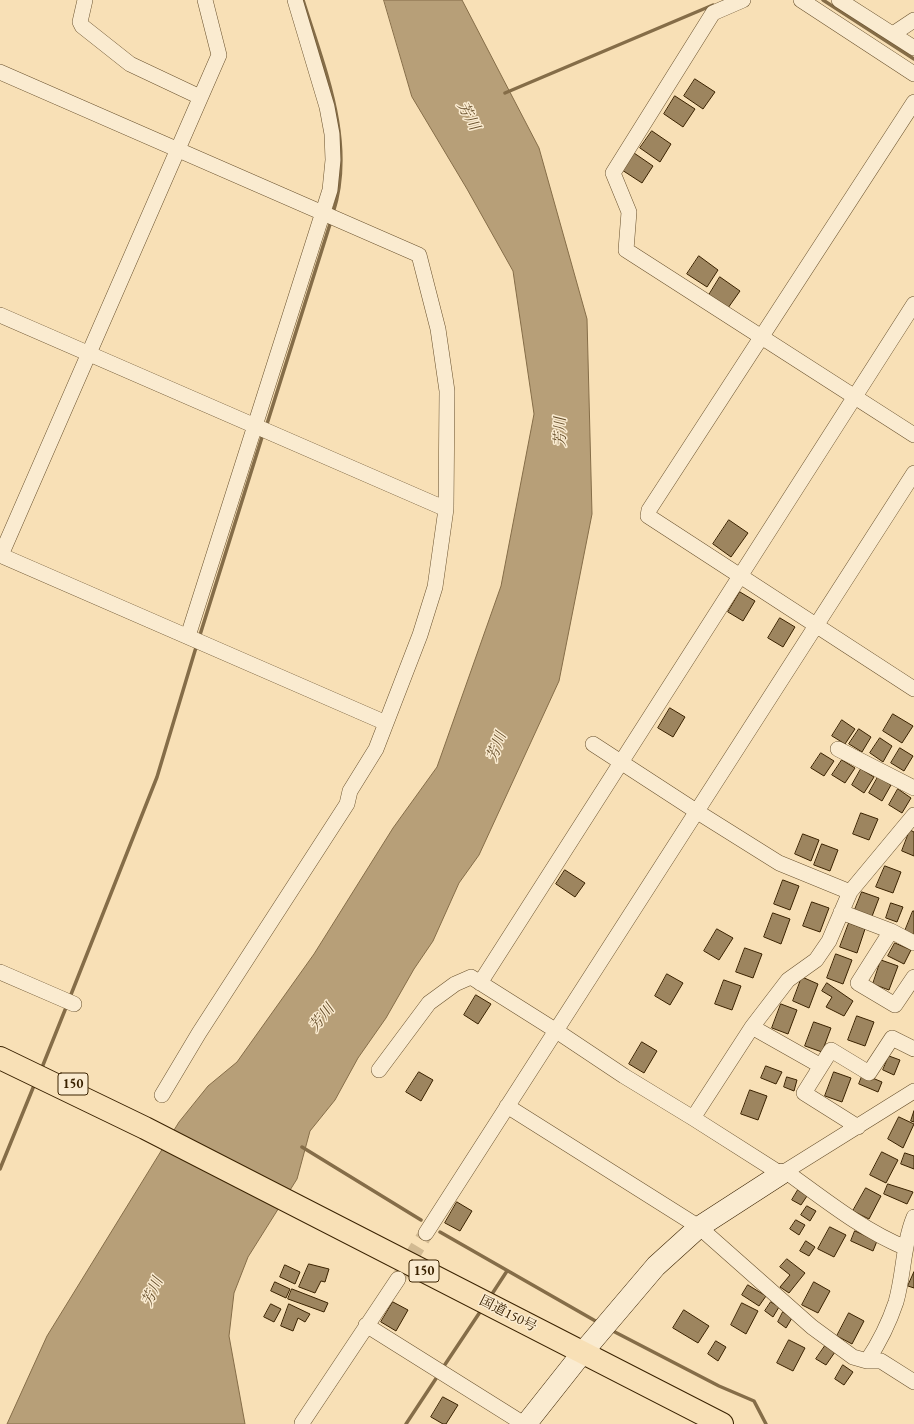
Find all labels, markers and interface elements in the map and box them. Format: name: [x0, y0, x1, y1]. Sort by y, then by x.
water label: 芳川: [453, 99, 483, 133]
water label: 芳川: [552, 417, 570, 447]
water label: 芳川: [483, 730, 511, 764]
water label: 芳川: [306, 1001, 338, 1035]
road number: 150: [58, 1073, 88, 1095]
road number: 150: [409, 1260, 439, 1282]
water label: 芳川: [139, 1275, 167, 1309]
street label: 国道150号: [476, 1292, 540, 1336]

